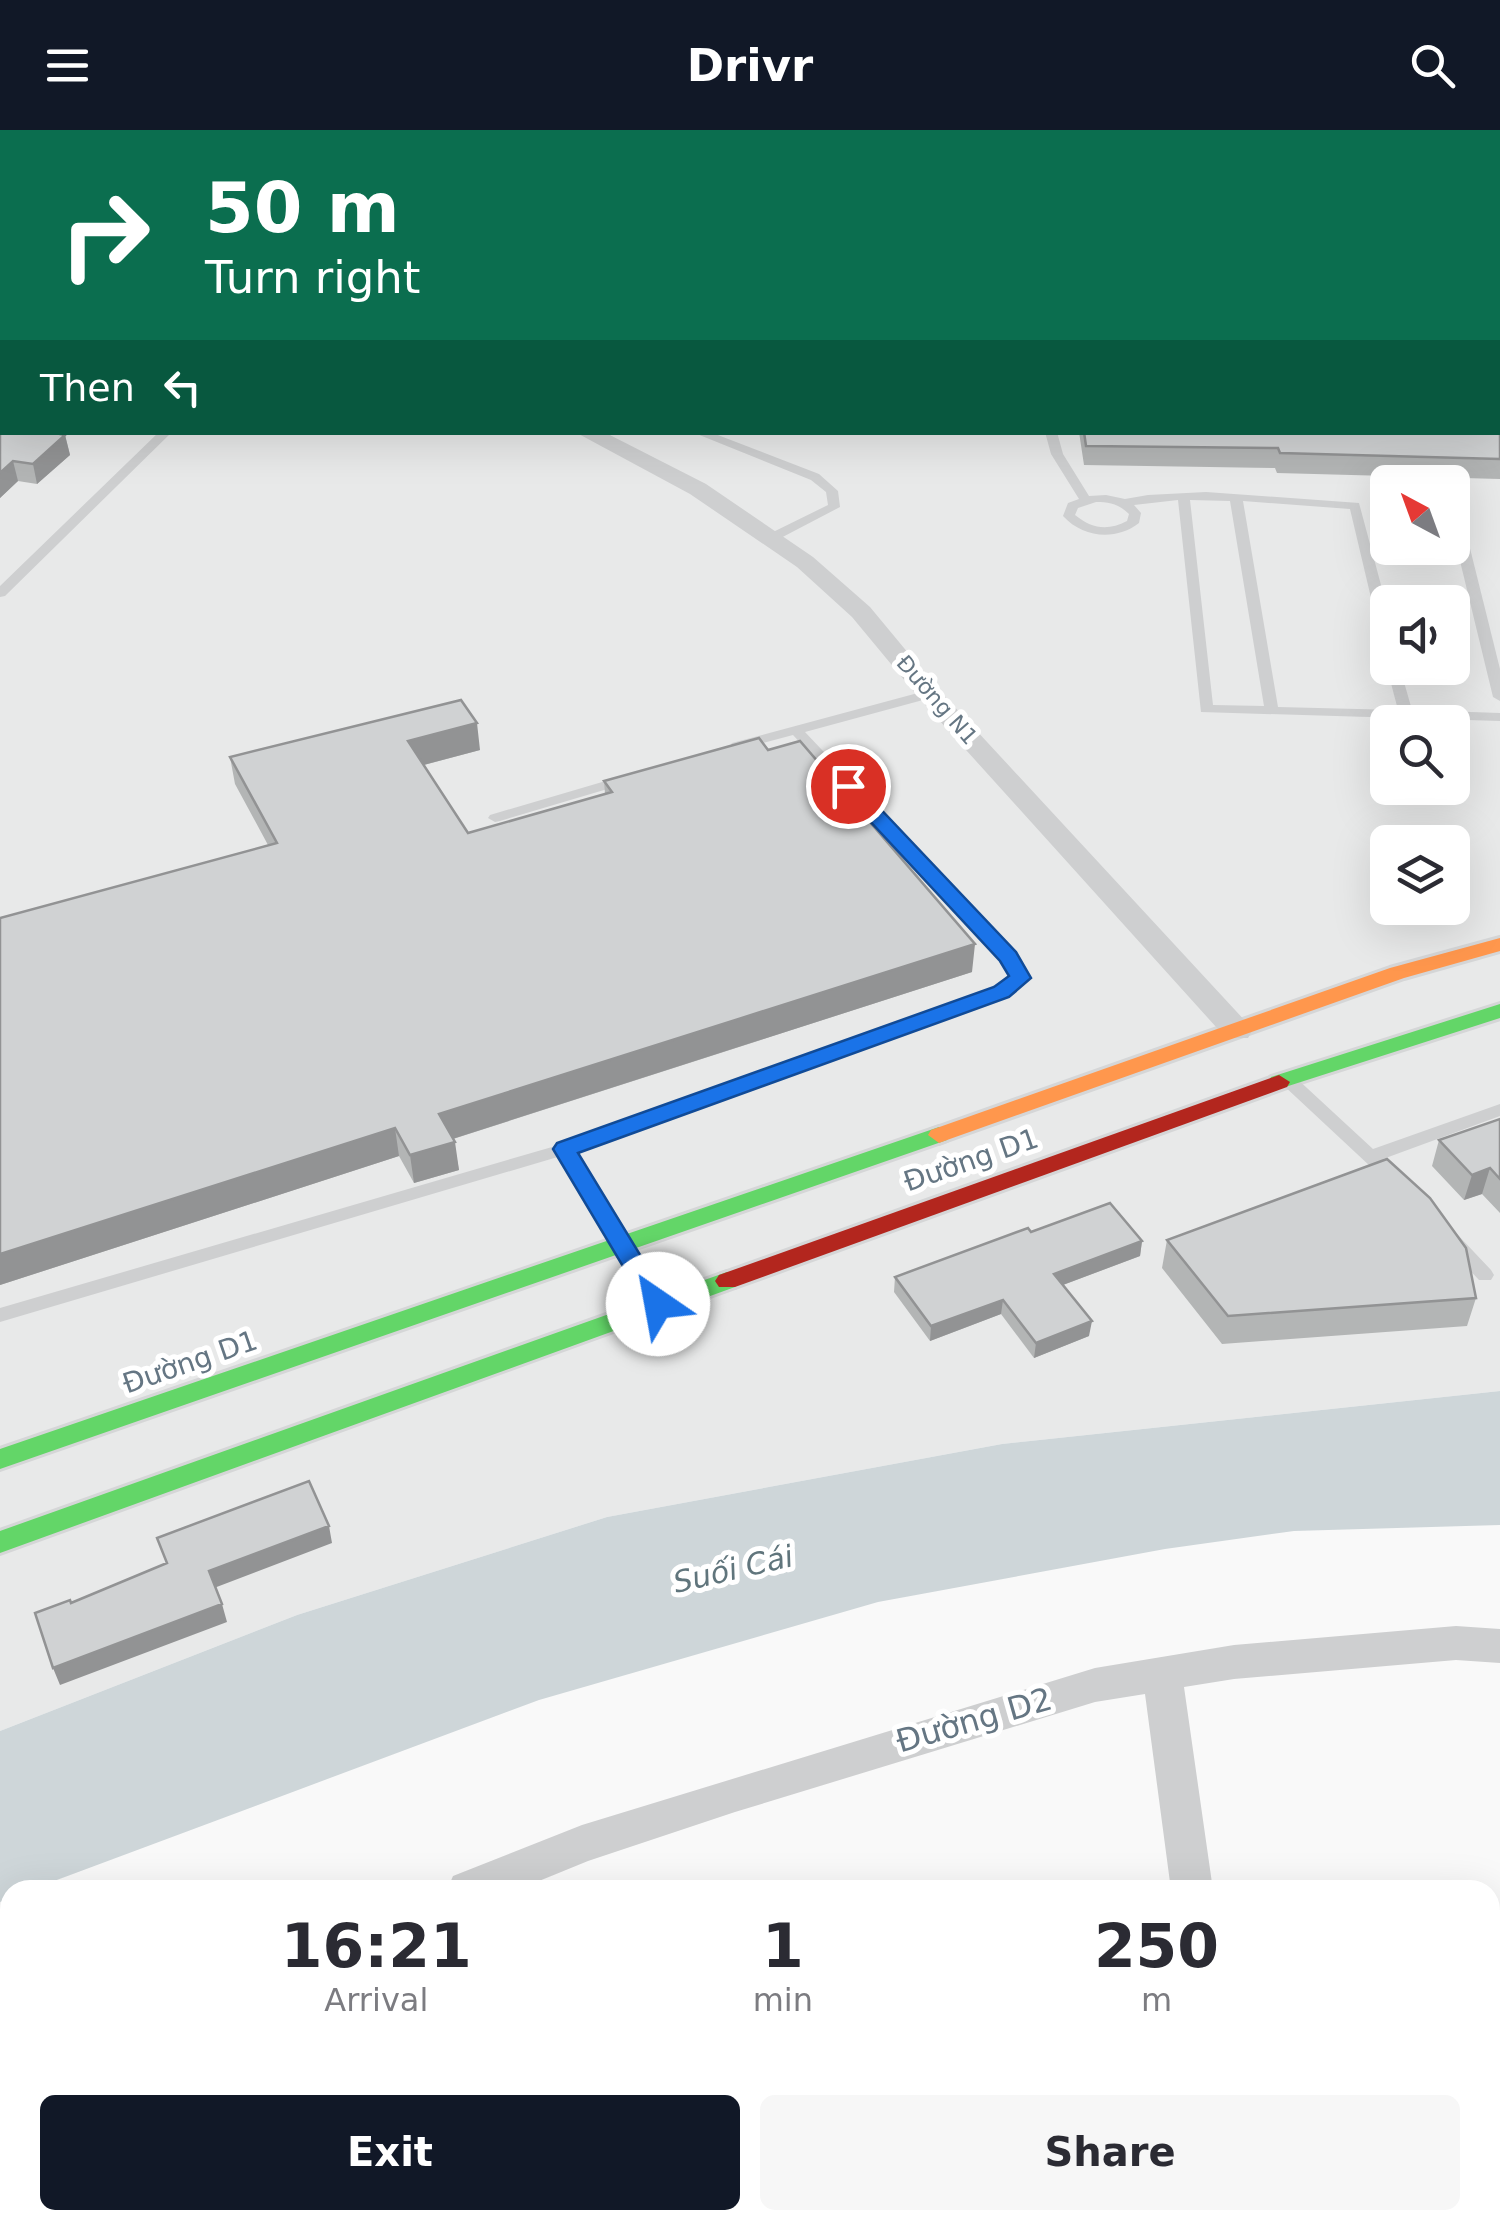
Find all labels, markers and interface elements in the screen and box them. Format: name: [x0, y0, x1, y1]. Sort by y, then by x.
icon: menu: [40, 38, 95, 93]
icon: search: [1405, 38, 1460, 93]
text: Drivr: [687, 39, 813, 92]
text: 50 m: [205, 167, 400, 249]
icon: right: [40, 170, 170, 300]
text: Turn right: [205, 251, 420, 304]
icon: left: [155, 360, 210, 415]
text: Then: [40, 366, 135, 410]
north arrow: [1370, 465, 1470, 565]
map controls: [1370, 465, 1470, 925]
button: sound: [1370, 585, 1470, 685]
street label: Đường N1: [892, 650, 982, 750]
button: search: [1370, 705, 1470, 805]
pin: [806, 744, 891, 829]
icon: arrive: [821, 759, 876, 814]
button: layers: [1370, 825, 1470, 925]
street label: Đường D1: [899, 1122, 1043, 1198]
position arrow: [606, 1252, 710, 1356]
street label: Đường D1: [118, 1324, 262, 1400]
water label: Suối Cái: [670, 1538, 797, 1600]
street label: Đường D2: [892, 1680, 1056, 1760]
text: 16:21: [281, 1911, 472, 1981]
text: 1: [762, 1911, 804, 1981]
text: 250: [1094, 1911, 1219, 1981]
text: Arrival: [324, 1981, 428, 2019]
text: min: [753, 1981, 813, 2019]
text: m: [1141, 1981, 1172, 2019]
button: Exit: [40, 2095, 740, 2210]
button: Share: [760, 2095, 1460, 2210]

